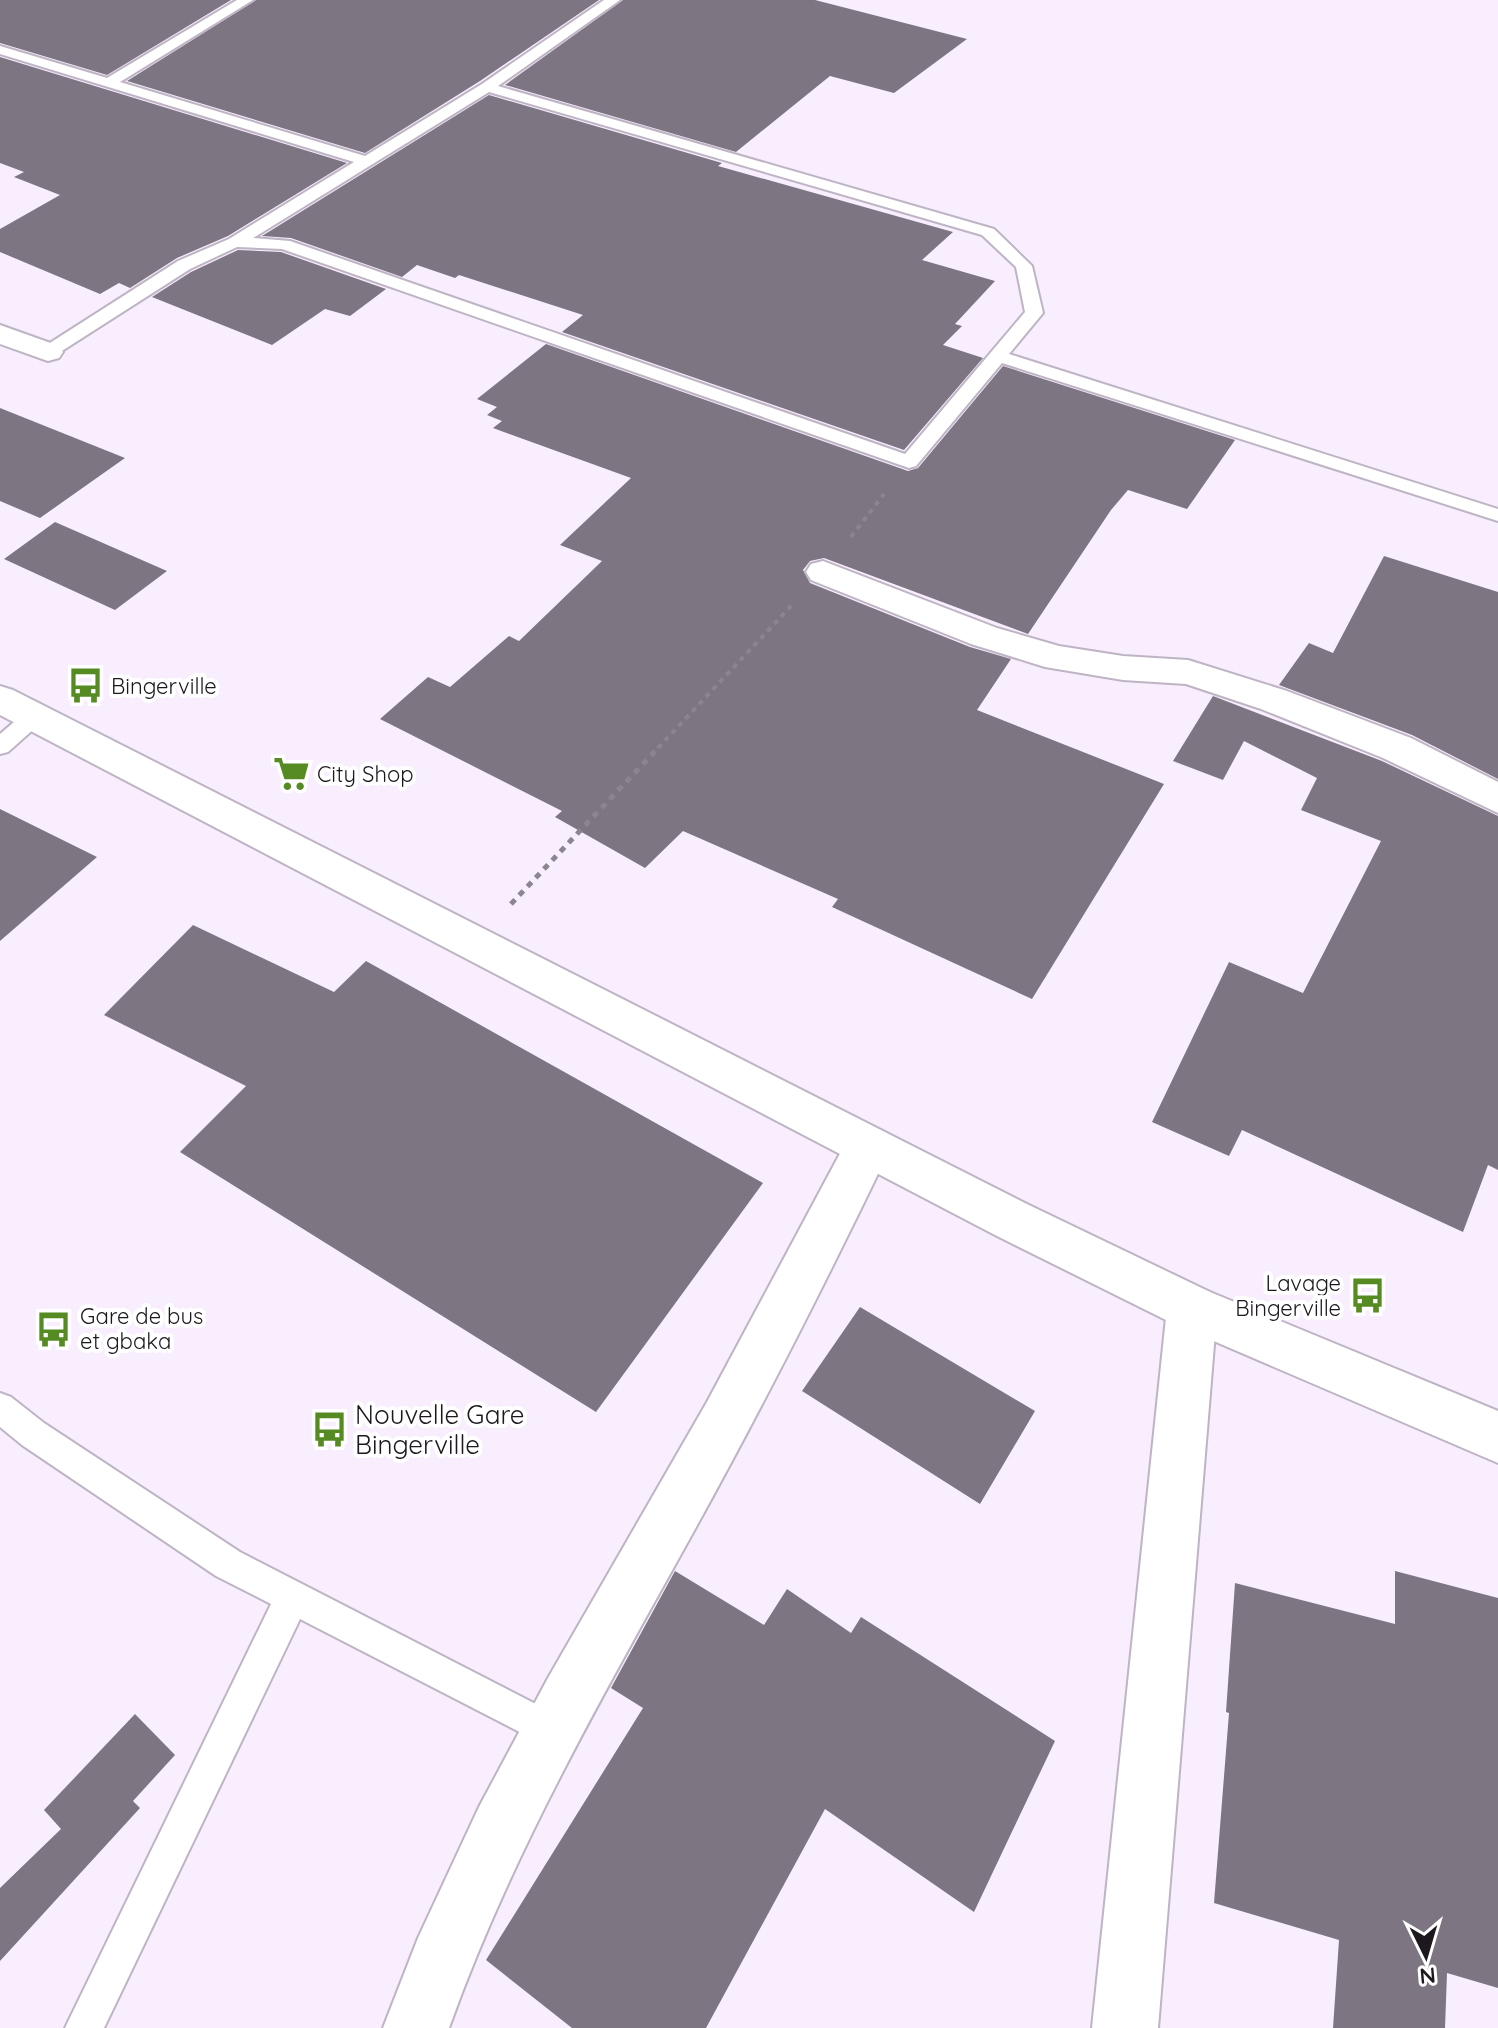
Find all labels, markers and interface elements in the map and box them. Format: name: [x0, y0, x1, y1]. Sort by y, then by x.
bus stop icon: Bingerville: [66, 667, 104, 705]
place label: Bingerville: [111, 672, 217, 700]
supermarket icon: City Shop: [272, 755, 310, 793]
place label: City Shop: [317, 760, 414, 788]
place label: Lavage Bingerville: [1235, 1269, 1341, 1322]
bus stop icon: Lavage Bingerville: [1348, 1277, 1386, 1315]
place label: Gare de bus et gbaka: [80, 1302, 203, 1355]
bus stop icon: Gare de bus et gbaka: [35, 1310, 73, 1348]
place label: Nouvelle Gare Bingerville: [355, 1398, 525, 1461]
bus stop icon: Nouvelle Gare Bingerville: [310, 1410, 348, 1448]
north arrow: [1386, 1916, 1466, 1996]
text: N: [1418, 1961, 1437, 1991]

